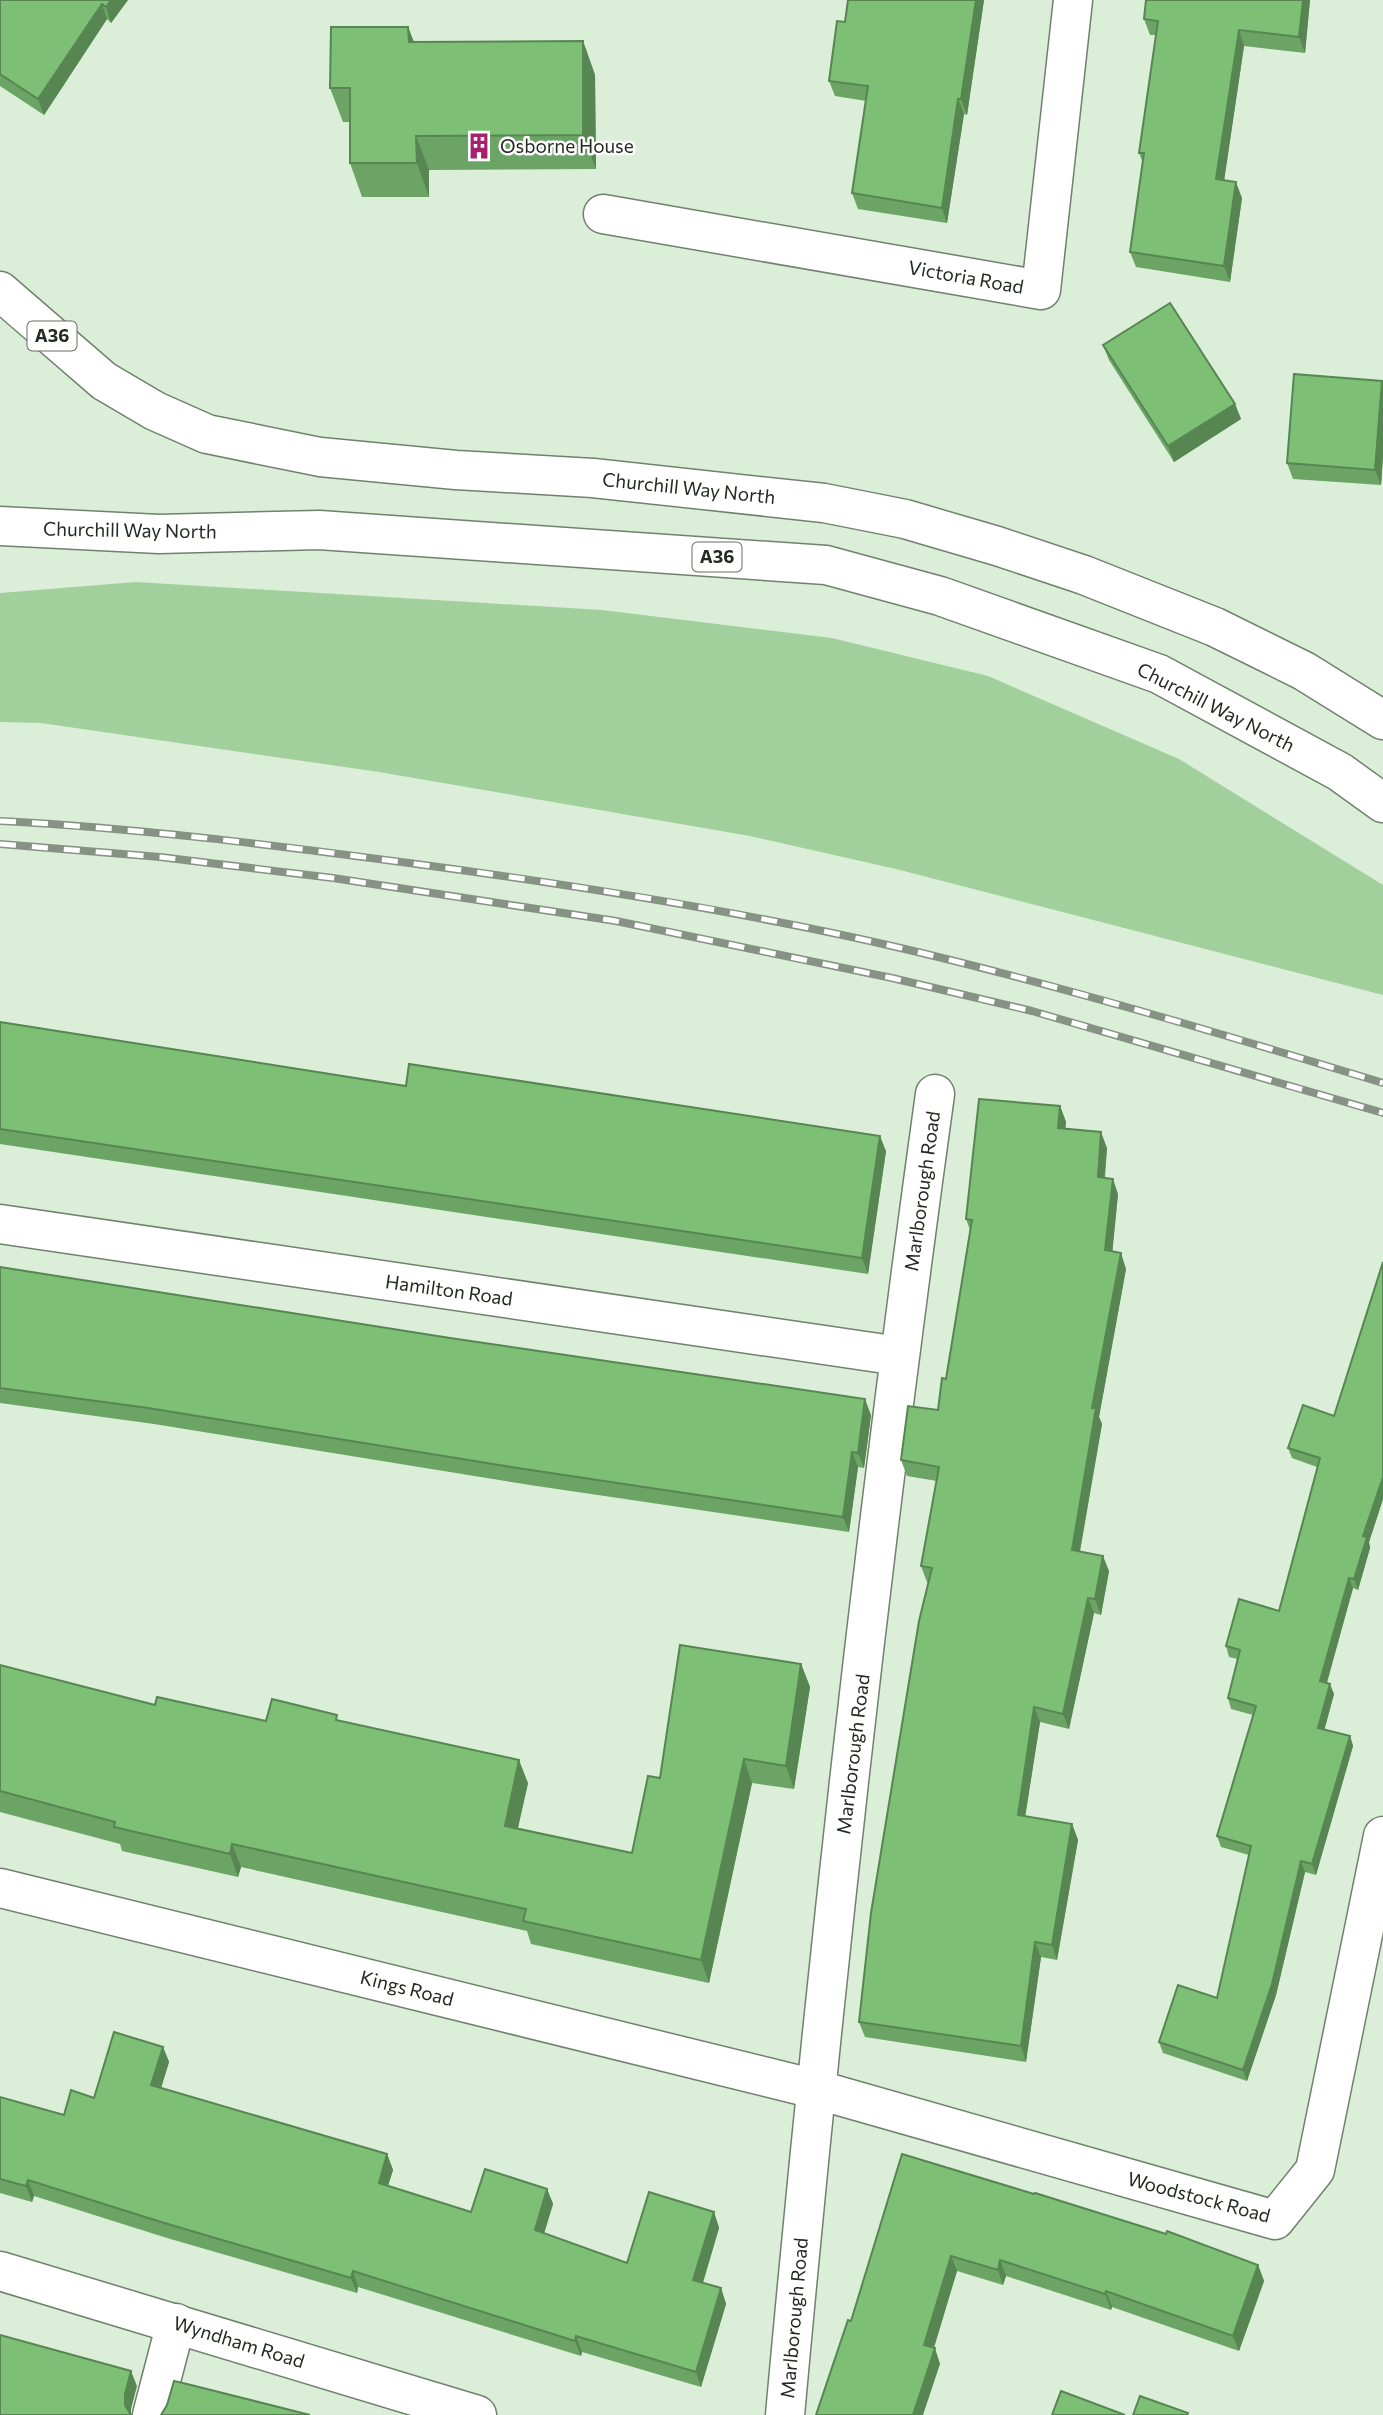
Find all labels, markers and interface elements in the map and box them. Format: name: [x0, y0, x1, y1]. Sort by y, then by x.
building icon: Osborne House: [464, 131, 494, 161]
place label: Osborne House: [500, 134, 634, 157]
street label: Victoria Road: [907, 255, 1026, 298]
road number: A36: [28, 322, 76, 350]
street label: Churchill Way North: [601, 467, 777, 508]
street label: Churchill Way North: [43, 516, 217, 543]
road number: A36: [692, 542, 742, 572]
street label: Churchill Way North: [1134, 657, 1299, 756]
street label: Marlborough Road: [899, 1109, 944, 1272]
street label: Hamilton Road: [384, 1269, 514, 1310]
street label: Marlborough Road: [831, 1672, 874, 1835]
street label: Kings Road: [358, 1965, 456, 2010]
street label: Woodstock Road: [1125, 2166, 1273, 2227]
street label: Marlborough Road: [775, 2237, 812, 2399]
street label: Wyndham Road: [171, 2311, 307, 2372]

